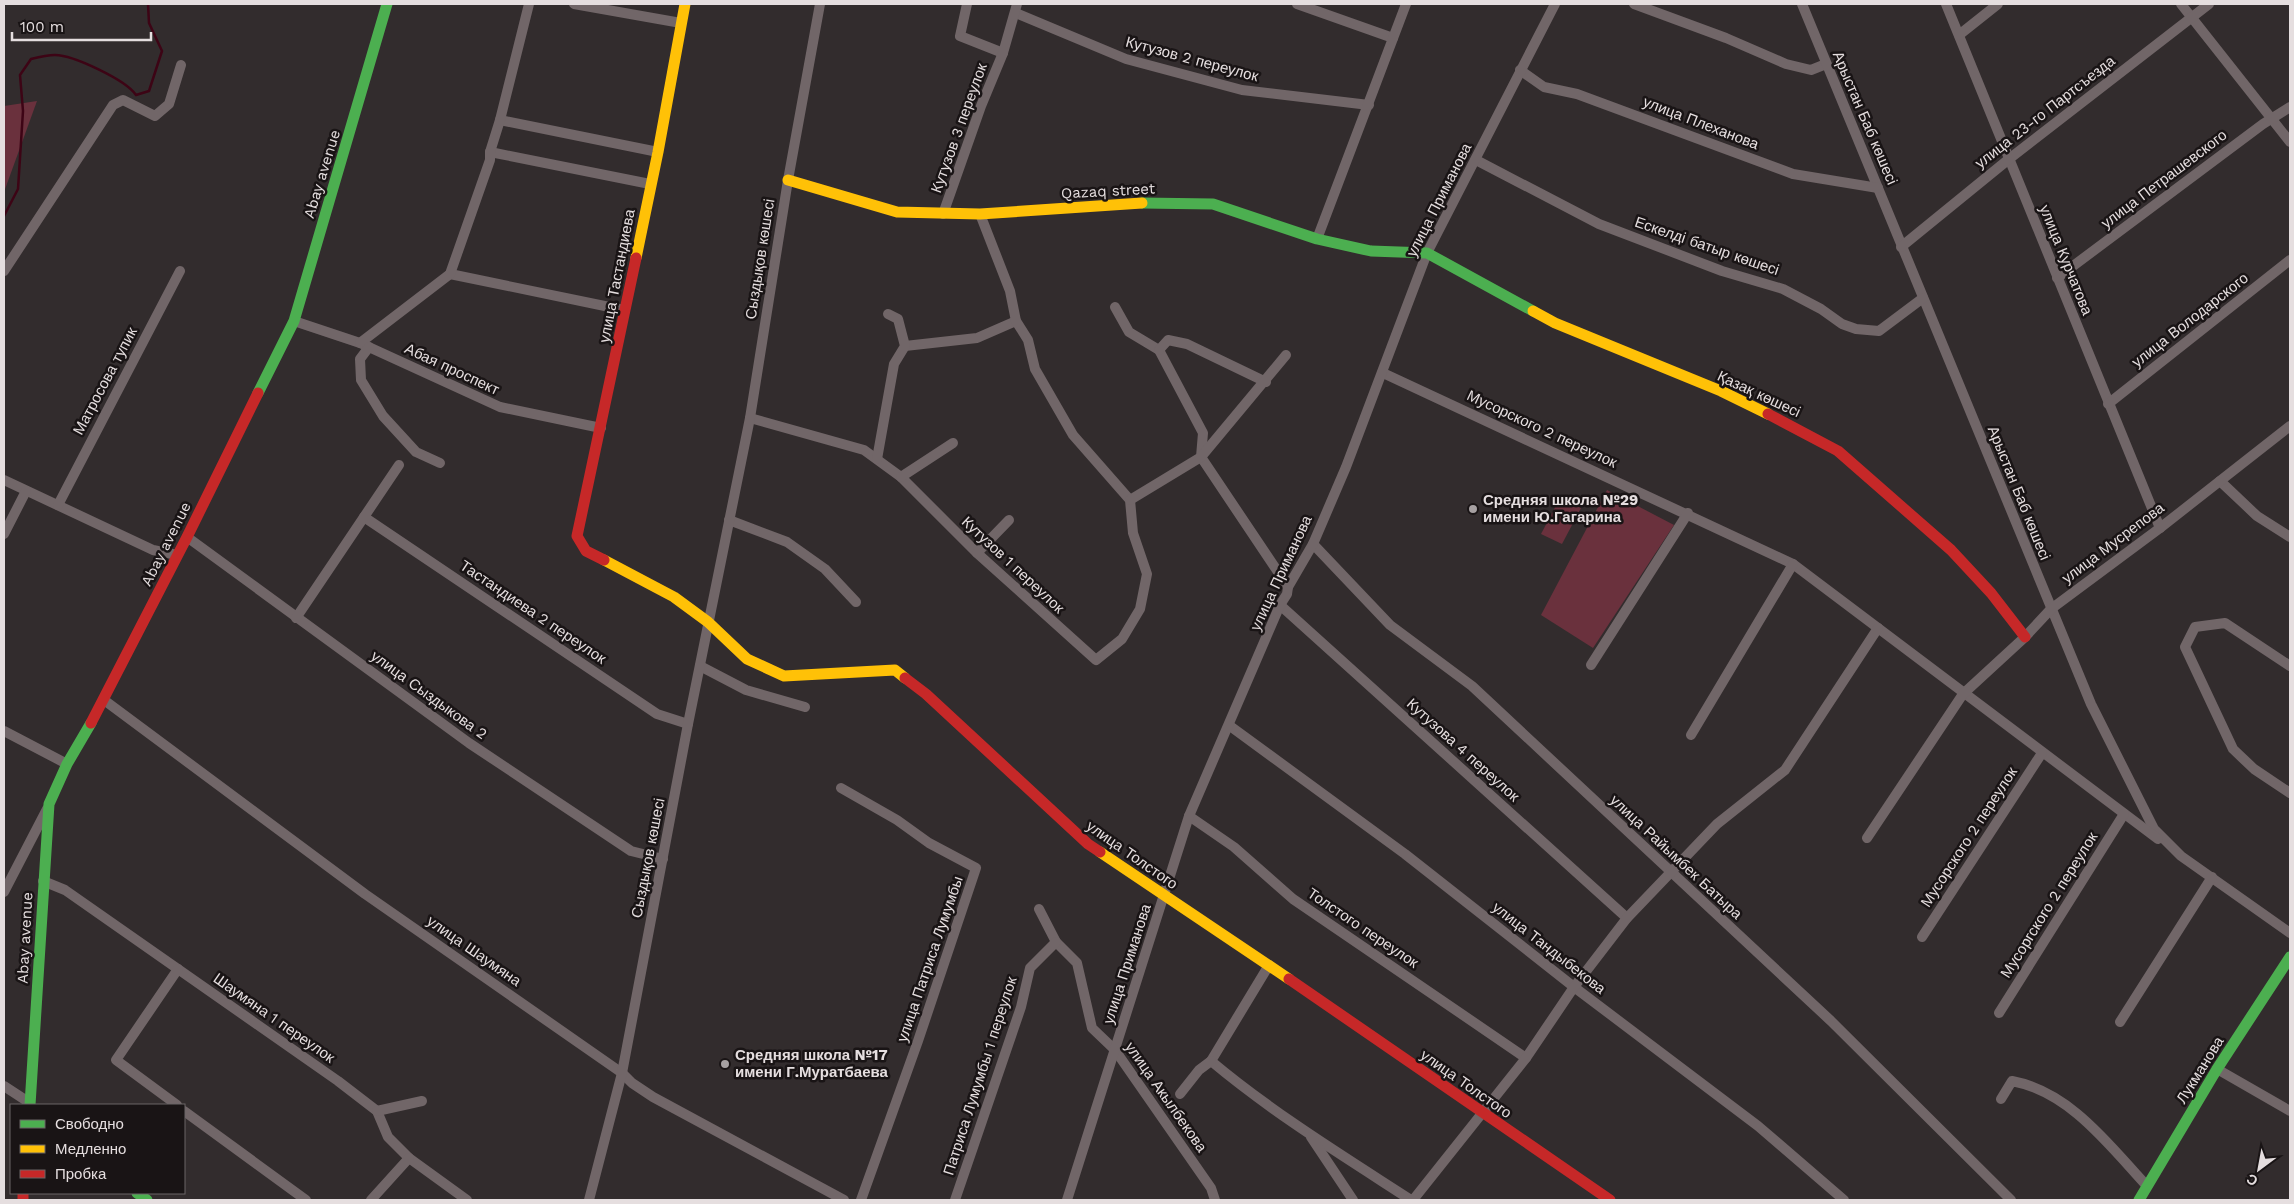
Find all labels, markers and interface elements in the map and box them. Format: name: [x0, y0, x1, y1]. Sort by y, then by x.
scale bar: [12, 10, 151, 42]
text: 100 m: [20, 18, 64, 36]
street label: Кутузов 2 переулок: [1124, 33, 1261, 86]
street label: Арыстан Баб көшесі: [1829, 49, 1901, 187]
street label: улица 23-го Партсъезда: [1972, 51, 2119, 172]
street label: Кутузов 3 переулок: [927, 60, 991, 195]
street label: улица Плеханова: [1641, 93, 1762, 154]
street label: улица Петрашевского: [2098, 126, 2230, 232]
street label: Abay avenue: [300, 128, 344, 220]
street label: улица Приманова: [1403, 140, 1476, 260]
street label: Qazaq street: [1061, 180, 1156, 202]
street label: Сыздықов көшесі: [742, 197, 778, 321]
street label: улица Курчатова: [2036, 202, 2097, 318]
street label: улица Тастандиева: [595, 207, 639, 344]
street label: Ескелді батыр көшесі: [1633, 213, 1781, 279]
street label: улица Володарского: [2128, 269, 2252, 371]
street label: Матросова тупик: [69, 324, 141, 438]
street label: Абая проспект: [402, 339, 502, 399]
street label: Қазақ көшесі: [1714, 367, 1804, 421]
street label: Мусорского 2 переулок: [1464, 386, 1620, 472]
street label: Арыстан Баб көшесі: [1984, 423, 2054, 563]
place label: Средняя школа №29 имени Ю.Гагарина: [1483, 491, 1638, 526]
street label: улица Мусрепова: [2058, 498, 2168, 587]
street label: Abay avenue: [137, 499, 195, 589]
marker: Средняя школа №29 имени Ю.Гагарина: [1467, 503, 1479, 515]
street label: улица Приманова: [1246, 512, 1316, 634]
street label: Кутузов 1 переулок: [958, 513, 1068, 617]
street label: Тастандиева 2 переулок: [457, 556, 610, 668]
street label: улица Сыздыкова 2: [367, 647, 491, 743]
street label: Кутузова 4 переулок: [1403, 695, 1523, 806]
street label: Мусорского 2 переулок: [1917, 763, 2021, 910]
street label: улица Райымбек Батыра: [1606, 791, 1746, 923]
street label: Сыздықов көшесі: [628, 796, 668, 920]
street label: улица Толстого: [1083, 817, 1181, 893]
street label: Мусоргского 2 переулок: [1997, 828, 2102, 981]
street label: улица Патриса Лумумбы: [893, 874, 967, 1044]
street label: Толстого переулок: [1304, 884, 1422, 972]
street label: Abay avenue: [14, 892, 36, 984]
street label: улица Тандыбекова: [1489, 898, 1610, 998]
street label: улица Приманова: [1099, 901, 1155, 1026]
street label: улица Шаумяна: [424, 912, 525, 990]
street label: Шаумяна 1 переулок: [210, 969, 339, 1067]
street label: Патриса Лумумбы 1 переулок: [939, 974, 1021, 1178]
street label: Лукманова: [2172, 1033, 2228, 1107]
street label: улица Акылбекова: [1121, 1038, 1211, 1156]
place label: Средняя школа №17 имени Г.Муратбаева: [735, 1046, 889, 1081]
street label: улица Толстого: [1417, 1046, 1515, 1122]
marker: Средняя школа №17 имени Г.Муратбаева: [719, 1058, 731, 1070]
legend: [10, 1104, 185, 1194]
text: Свободно: [55, 1115, 124, 1133]
text: Медленно: [55, 1140, 126, 1158]
north arrow: [2234, 1144, 2284, 1194]
text: Пробка: [55, 1165, 107, 1183]
text: С: [2244, 1171, 2261, 1189]

